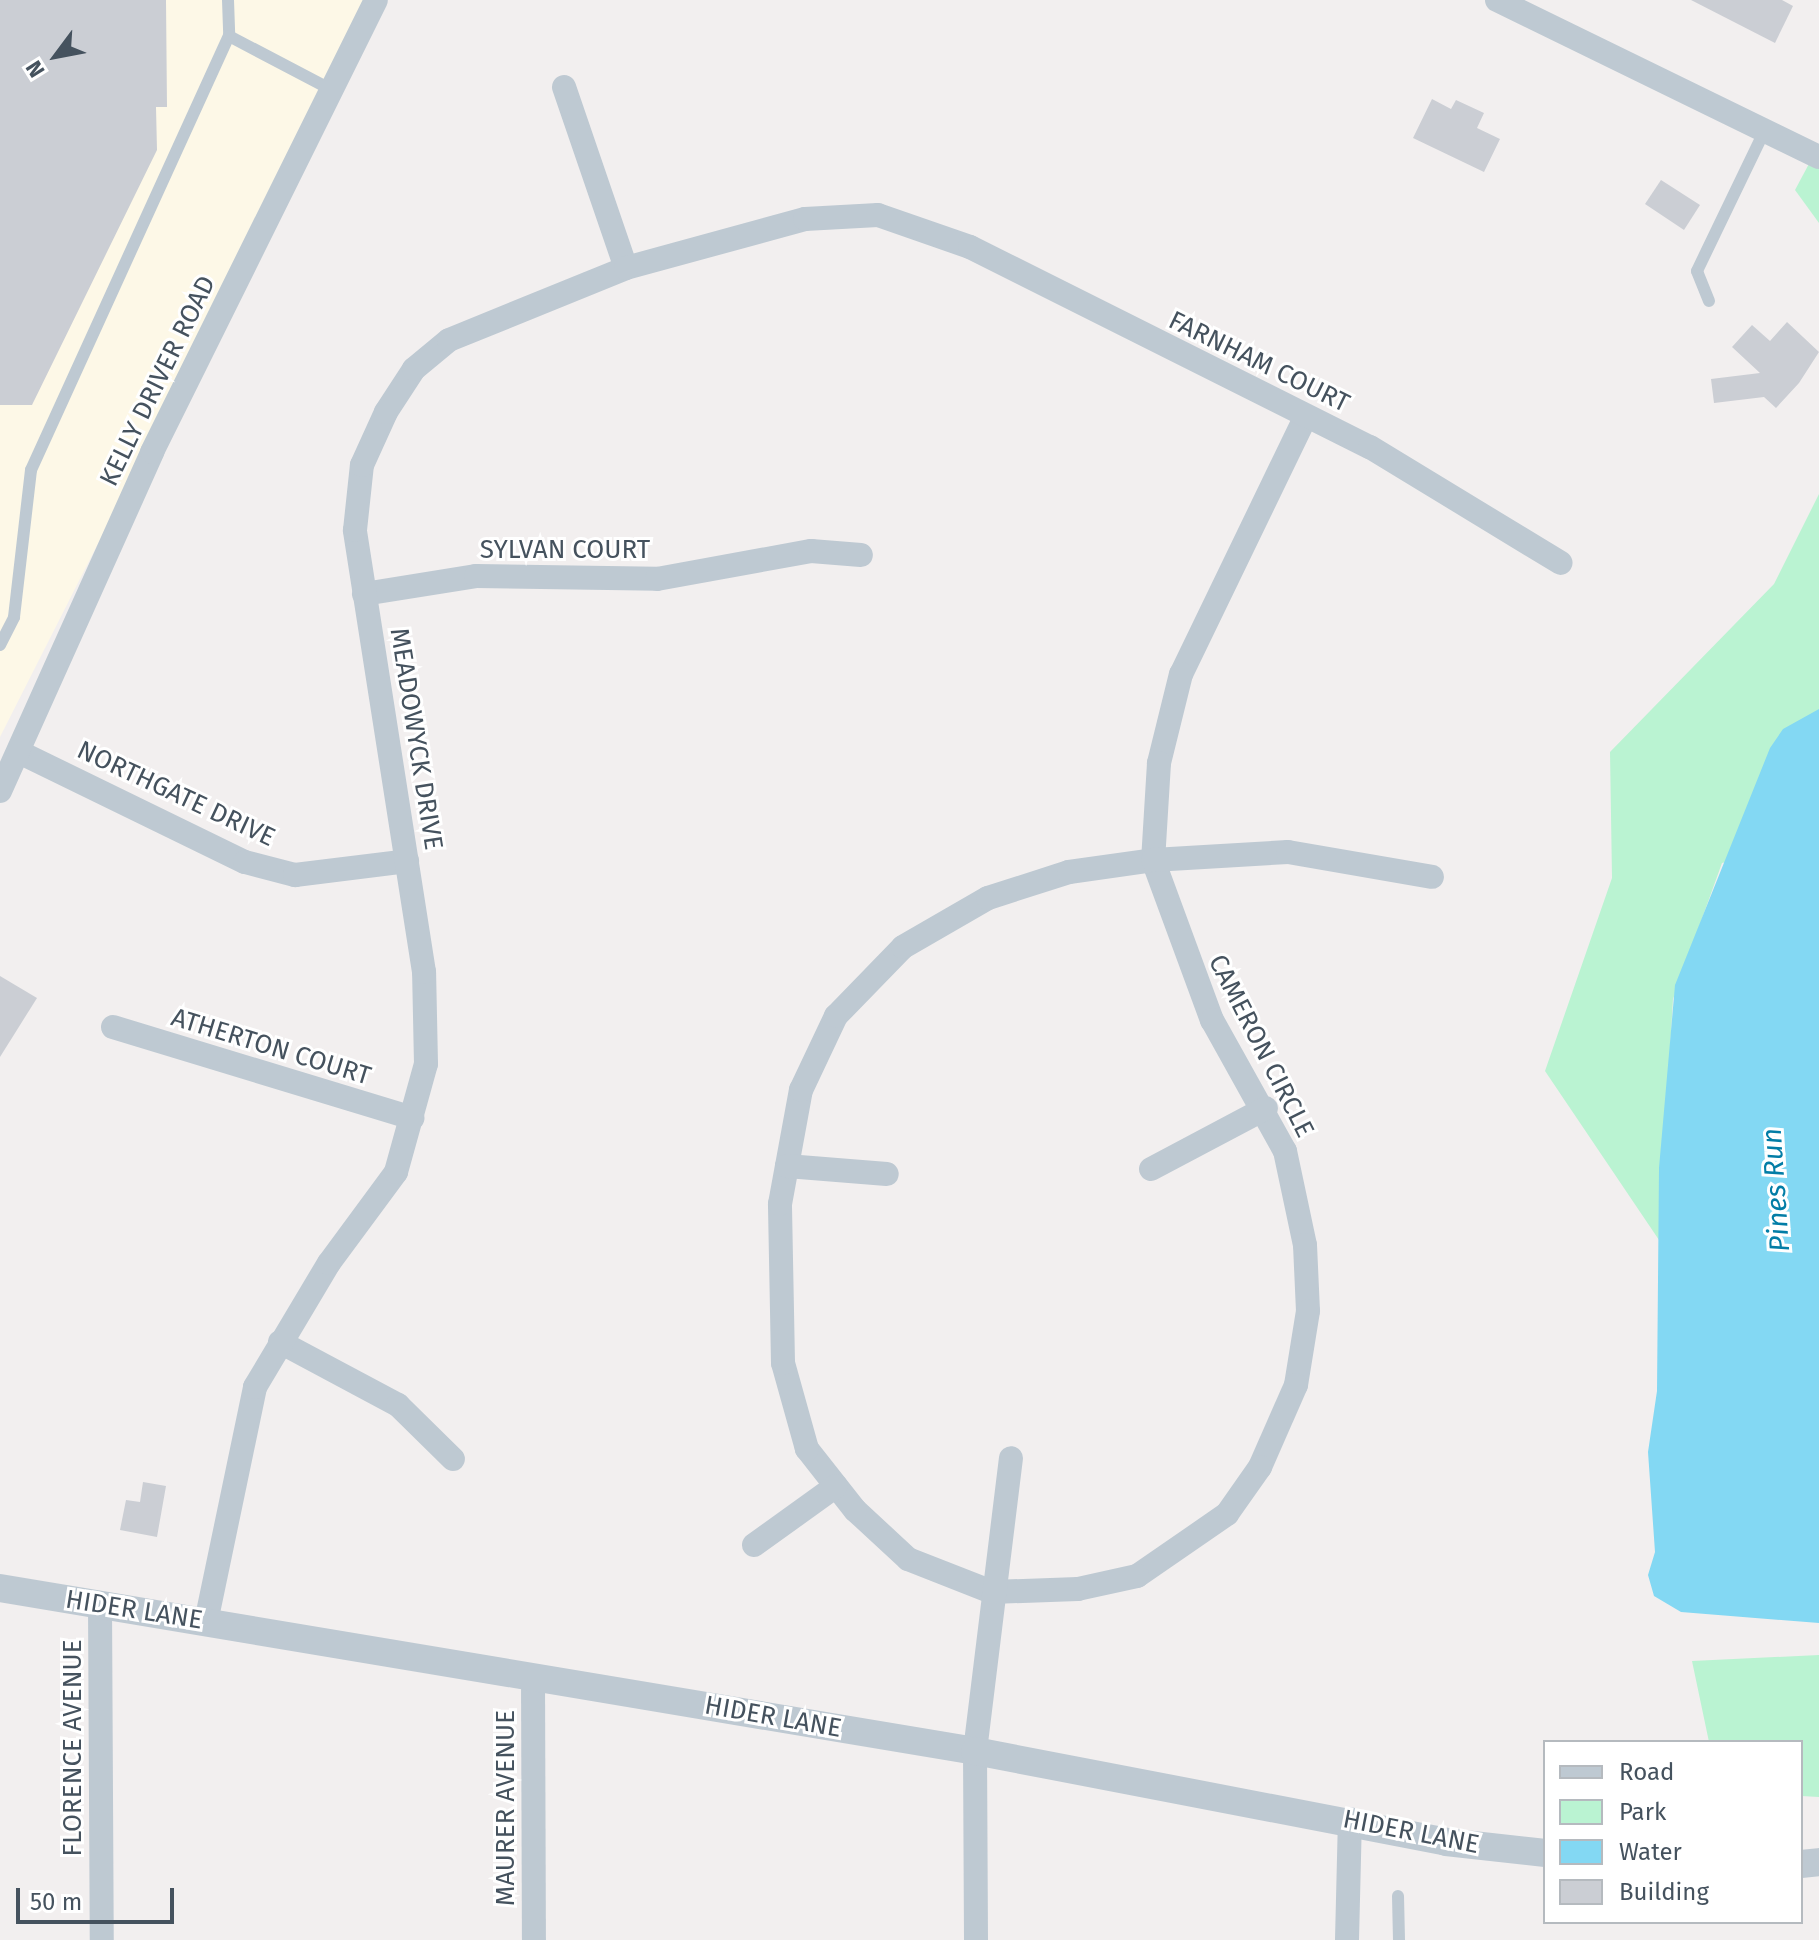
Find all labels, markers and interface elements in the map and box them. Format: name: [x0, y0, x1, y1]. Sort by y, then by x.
north arrow: [16, 16, 96, 96]
text: N: [20, 56, 51, 82]
street label: KELLY DRIVER ROAD: [94, 271, 222, 491]
street label: FARNHAM COURT: [1163, 305, 1355, 419]
street label: SYLVAN COURT: [480, 534, 650, 566]
street label: MEADOWYCK DRIVE: [383, 626, 449, 852]
street label: NORTHGATE DRIVE: [72, 734, 280, 854]
street label: CAMERON CIRCLE: [1202, 949, 1320, 1143]
street label: ATHERTON COURT: [168, 1002, 374, 1092]
water label: Pines Run: [1755, 1127, 1797, 1253]
street label: HIDER LANE: [63, 1584, 205, 1636]
street label: FLORENCE AVENUE: [57, 1639, 89, 1857]
street label: HIDER LANE: [702, 1690, 844, 1744]
street label: MAURER AVENUE: [490, 1710, 522, 1906]
legend: [1543, 1740, 1803, 1924]
text: Road: [1619, 1758, 1674, 1786]
text: Park: [1619, 1798, 1666, 1826]
street label: HIDER LANE: [1340, 1804, 1482, 1860]
text: Water: [1619, 1838, 1682, 1866]
scale bar: [20, 1872, 178, 1922]
text: Building: [1619, 1878, 1709, 1906]
text: 50 m: [30, 1888, 82, 1916]

